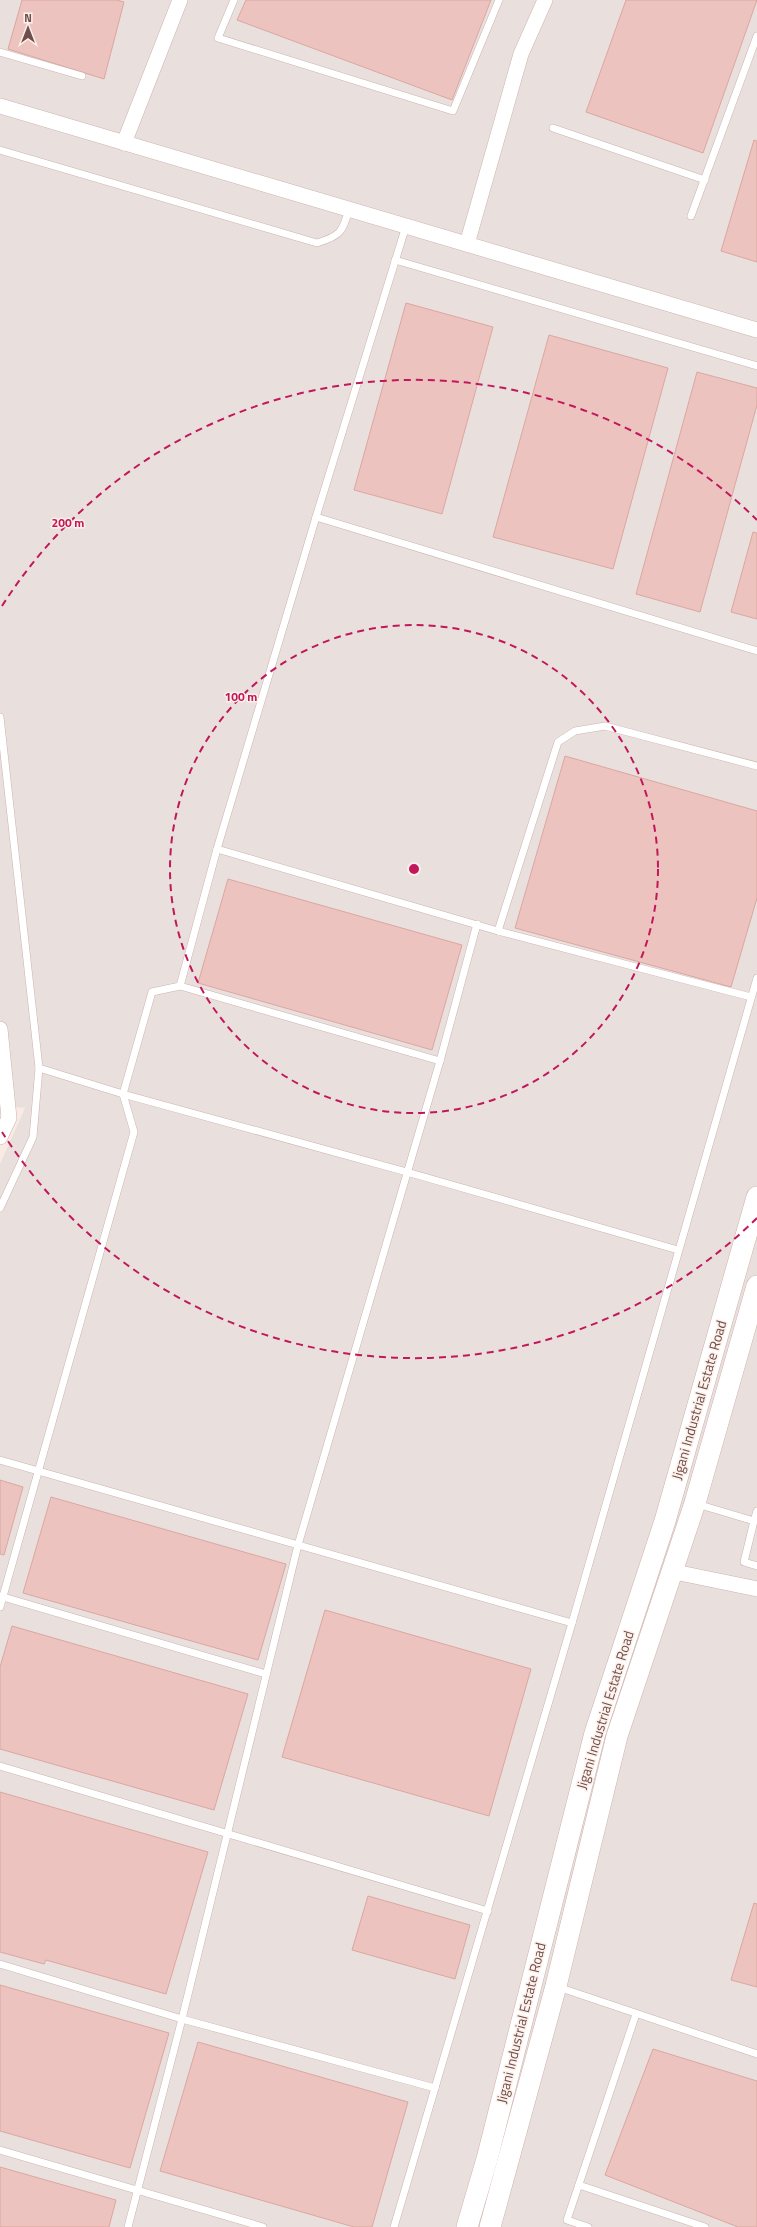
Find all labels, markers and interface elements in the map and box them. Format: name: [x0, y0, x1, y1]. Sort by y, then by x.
north arrow: [8, 8, 48, 48]
text: N: [24, 10, 32, 26]
text: 200 m: [52, 513, 84, 532]
text: 100 m: [225, 687, 257, 706]
centre of rings: [407, 862, 421, 876]
street label: Jigani Industrial Estate Road: [666, 1318, 731, 1482]
street label: Jigani Industrial Estate Road: [570, 1628, 639, 1792]
street label: Jigani Industrial Estate Road: [490, 1940, 551, 2105]

